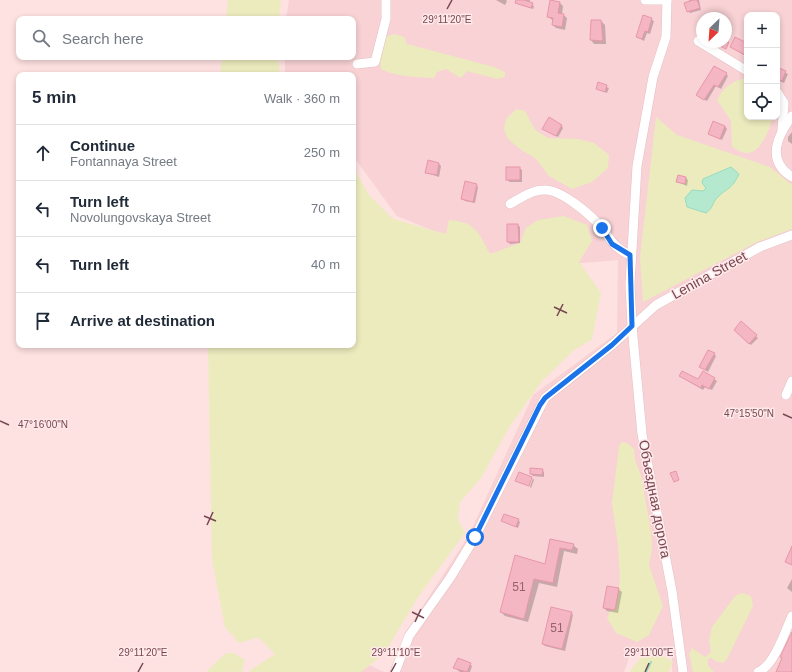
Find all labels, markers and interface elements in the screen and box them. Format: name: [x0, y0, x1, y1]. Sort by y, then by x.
north arrow: [696, 12, 732, 48]
map controls: [744, 12, 780, 120]
button: +: [744, 12, 780, 48]
text: 29°11'20"E: [423, 14, 472, 25]
search box: [16, 16, 356, 60]
icon: search: [30, 27, 52, 49]
text: Search here: [62, 30, 144, 47]
button: −: [744, 48, 780, 84]
button: locate: [744, 84, 780, 120]
text: 5 min: [32, 88, 76, 107]
text: Walk · 360 m: [264, 91, 340, 106]
text: Continue: [70, 137, 135, 154]
icon: ahead: [32, 142, 54, 164]
text: 250 m: [304, 145, 340, 160]
text: Fontannaya Street: [70, 154, 177, 169]
text: Turn left: [70, 193, 129, 210]
icon: left: [32, 198, 54, 220]
text: 70 m: [311, 201, 340, 216]
text: Novolungovskaya Street: [70, 210, 211, 225]
route end: [593, 219, 611, 237]
street label: Lenina Street: [669, 248, 749, 302]
icon: left: [32, 254, 54, 276]
text: Turn left: [70, 256, 129, 273]
text: 40 m: [311, 257, 340, 272]
icon: arrive: [32, 310, 54, 332]
text: Arrive at destination: [70, 312, 215, 329]
text: 47°15'50"N: [724, 408, 774, 419]
text: 47°16'00"N: [18, 419, 68, 430]
street label: Объездная дорога: [636, 439, 674, 560]
route start: [466, 528, 484, 546]
house number: 51: [512, 580, 526, 594]
house number: 51: [550, 621, 564, 635]
text: 29°11'20"E: [119, 647, 168, 658]
text: 29°11'10"E: [372, 647, 421, 658]
text: 29°11'00"E: [625, 647, 674, 658]

